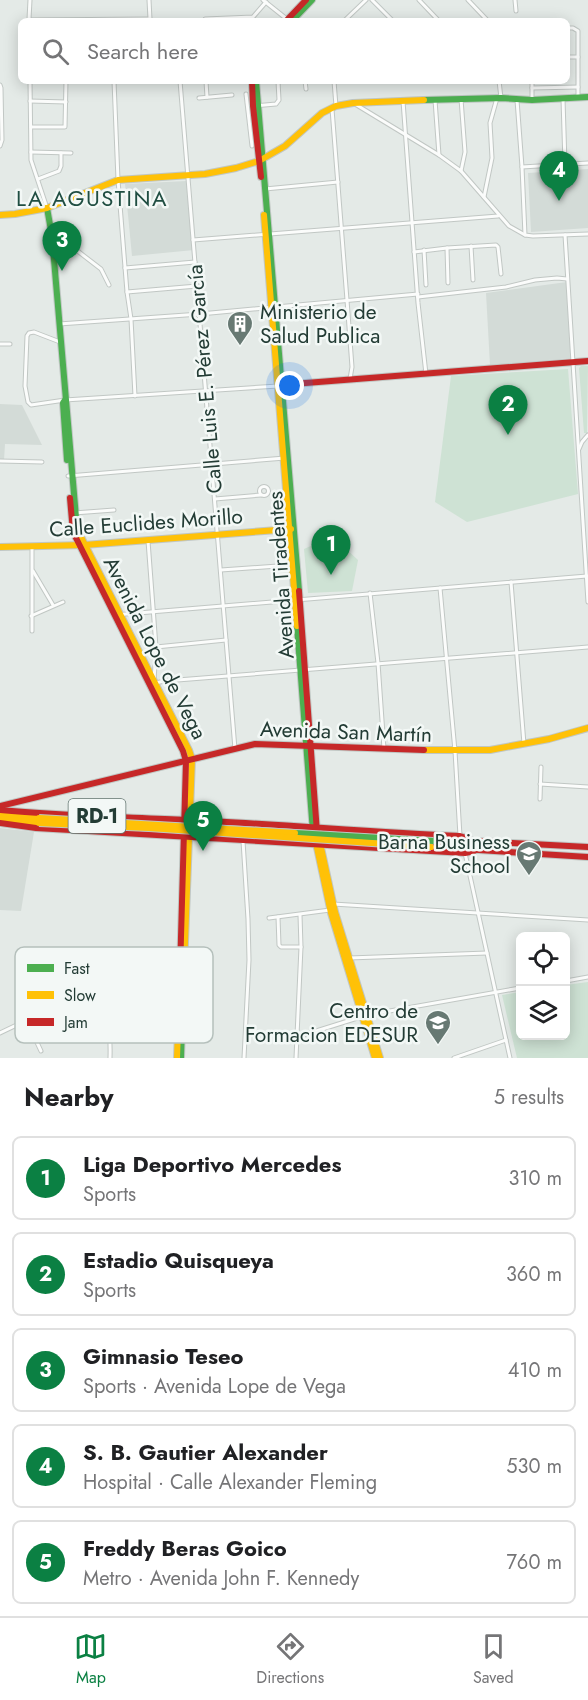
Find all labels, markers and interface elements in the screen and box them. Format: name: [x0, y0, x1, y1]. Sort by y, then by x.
search box: [18, 18, 570, 84]
icon: search: [39, 35, 72, 68]
text: Search here: [87, 35, 198, 67]
pin: 4: [540, 152, 578, 201]
district label: LA AGUSTINA: [16, 182, 168, 214]
pin: 3: [42, 222, 82, 271]
street label: Calle Luis E. Pérez García: [180, 263, 230, 495]
place label: Ministerio de Salud Publica: [260, 297, 380, 351]
building icon: Ministerio de Salud Publica: [225, 309, 255, 347]
your location: [275, 371, 304, 400]
pin: 2: [488, 386, 528, 435]
street label: Avenida Tiradentes: [260, 490, 302, 660]
street label: Calle Euclides Morillo: [48, 501, 244, 545]
pin: 1: [312, 526, 350, 575]
street label: Avenida Lope de Vega: [96, 551, 214, 745]
street label: Avenida San Martín: [259, 714, 433, 750]
road number: RD-1: [68, 799, 126, 833]
pin: 5: [184, 802, 222, 851]
place label: Barna Business School: [378, 827, 510, 881]
school or university icon: Barna Business School: [514, 839, 544, 877]
map controls: [516, 932, 570, 1040]
button: locate: [516, 932, 570, 986]
legend: [15, 947, 213, 1043]
text: Fast: [64, 957, 90, 980]
text: Slow: [64, 984, 96, 1007]
button: layers: [516, 986, 570, 1040]
place label: Centro de Formacion EDESUR: [245, 996, 418, 1050]
school or university icon: Centro de Formacion EDESUR: [423, 1008, 453, 1046]
text: Jam: [62, 1011, 88, 1034]
text: Nearby: [24, 1078, 113, 1116]
text: 5 results: [494, 1083, 564, 1112]
text: Liga Deportivo Mercedes: [83, 1148, 341, 1180]
text: 1: [40, 1164, 51, 1193]
text: 310 m: [508, 1164, 562, 1193]
text: Sports: [83, 1180, 136, 1209]
text: Estadio Quisqueya: [83, 1244, 274, 1276]
text: 2: [39, 1260, 52, 1289]
text: 360 m: [506, 1260, 562, 1289]
text: Sports: [83, 1276, 136, 1305]
text: Gimnasio Teseo: [83, 1340, 244, 1372]
text: 3: [39, 1356, 52, 1385]
text: 410 m: [508, 1356, 562, 1385]
text: Sports · Avenida Lope de Vega: [83, 1372, 346, 1401]
text: S. B. Gautier Alexander: [83, 1436, 328, 1468]
text: 4: [39, 1452, 52, 1481]
text: 530 m: [506, 1452, 562, 1481]
text: Hospital · Calle Alexander Fleming: [83, 1468, 377, 1497]
text: Freddy Beras Goico: [83, 1532, 287, 1564]
text: 5: [39, 1548, 52, 1577]
text: 760 m: [506, 1548, 562, 1577]
text: Metro · Avenida John F. Kennedy: [83, 1564, 359, 1593]
tab: Map: [74, 1630, 107, 1689]
tab: Directions: [256, 1630, 324, 1689]
tab: Saved: [473, 1630, 514, 1689]

